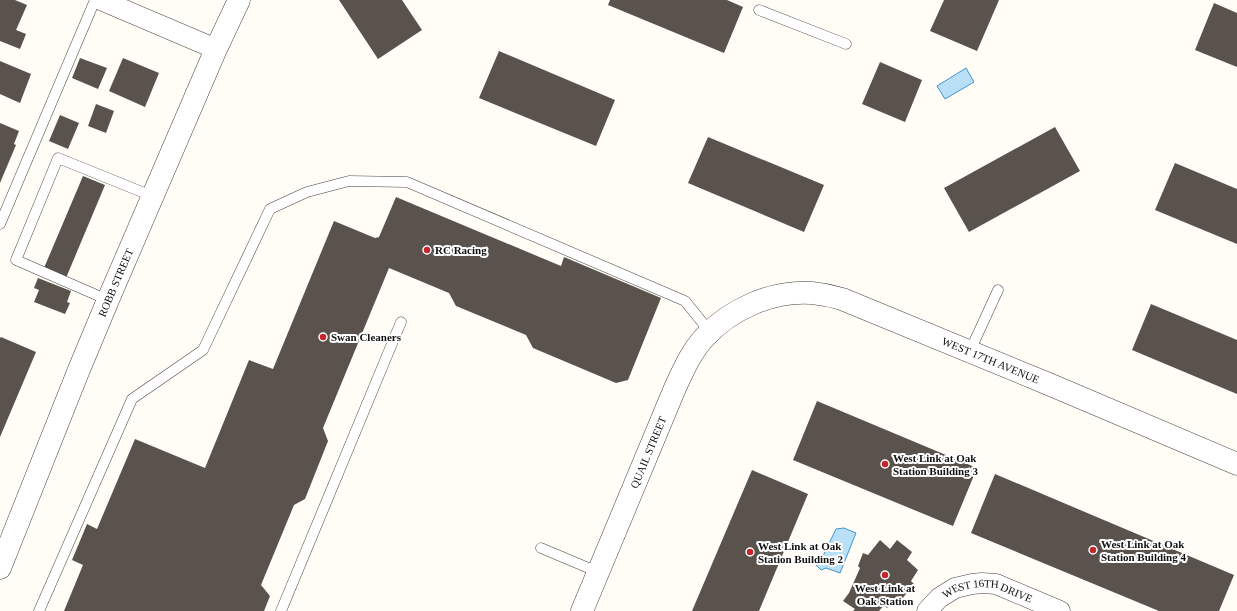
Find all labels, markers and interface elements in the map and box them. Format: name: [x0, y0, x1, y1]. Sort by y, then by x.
place label: RC Racing: [435, 244, 487, 256]
marker: RC Racing: [422, 245, 432, 255]
street label: ROBB STREET: [96, 246, 136, 318]
place label: Swan Cleaners: [331, 331, 402, 343]
marker: Swan Cleaners: [318, 332, 328, 342]
street label: WEST 17TH AVENUE: [940, 335, 1042, 386]
street label: QUAIL STREET: [628, 414, 669, 490]
place label: West Link at Oak Station Building 3: [893, 452, 978, 477]
marker: West Link at Oak Station Building 3: [880, 459, 890, 469]
place label: West Link at Oak Station Building 4: [1101, 538, 1186, 563]
place label: West Link at Oak Station Building 2: [758, 540, 843, 565]
marker: West Link at Oak Station Building 4: [1088, 545, 1098, 555]
marker: West Link at Oak Station Building 2: [745, 547, 755, 557]
marker: West Link at Oak Station: [880, 570, 890, 580]
street label: WEST 16TH DRIVE: [940, 577, 1035, 605]
place label: West Link at Oak Station: [855, 582, 916, 607]

